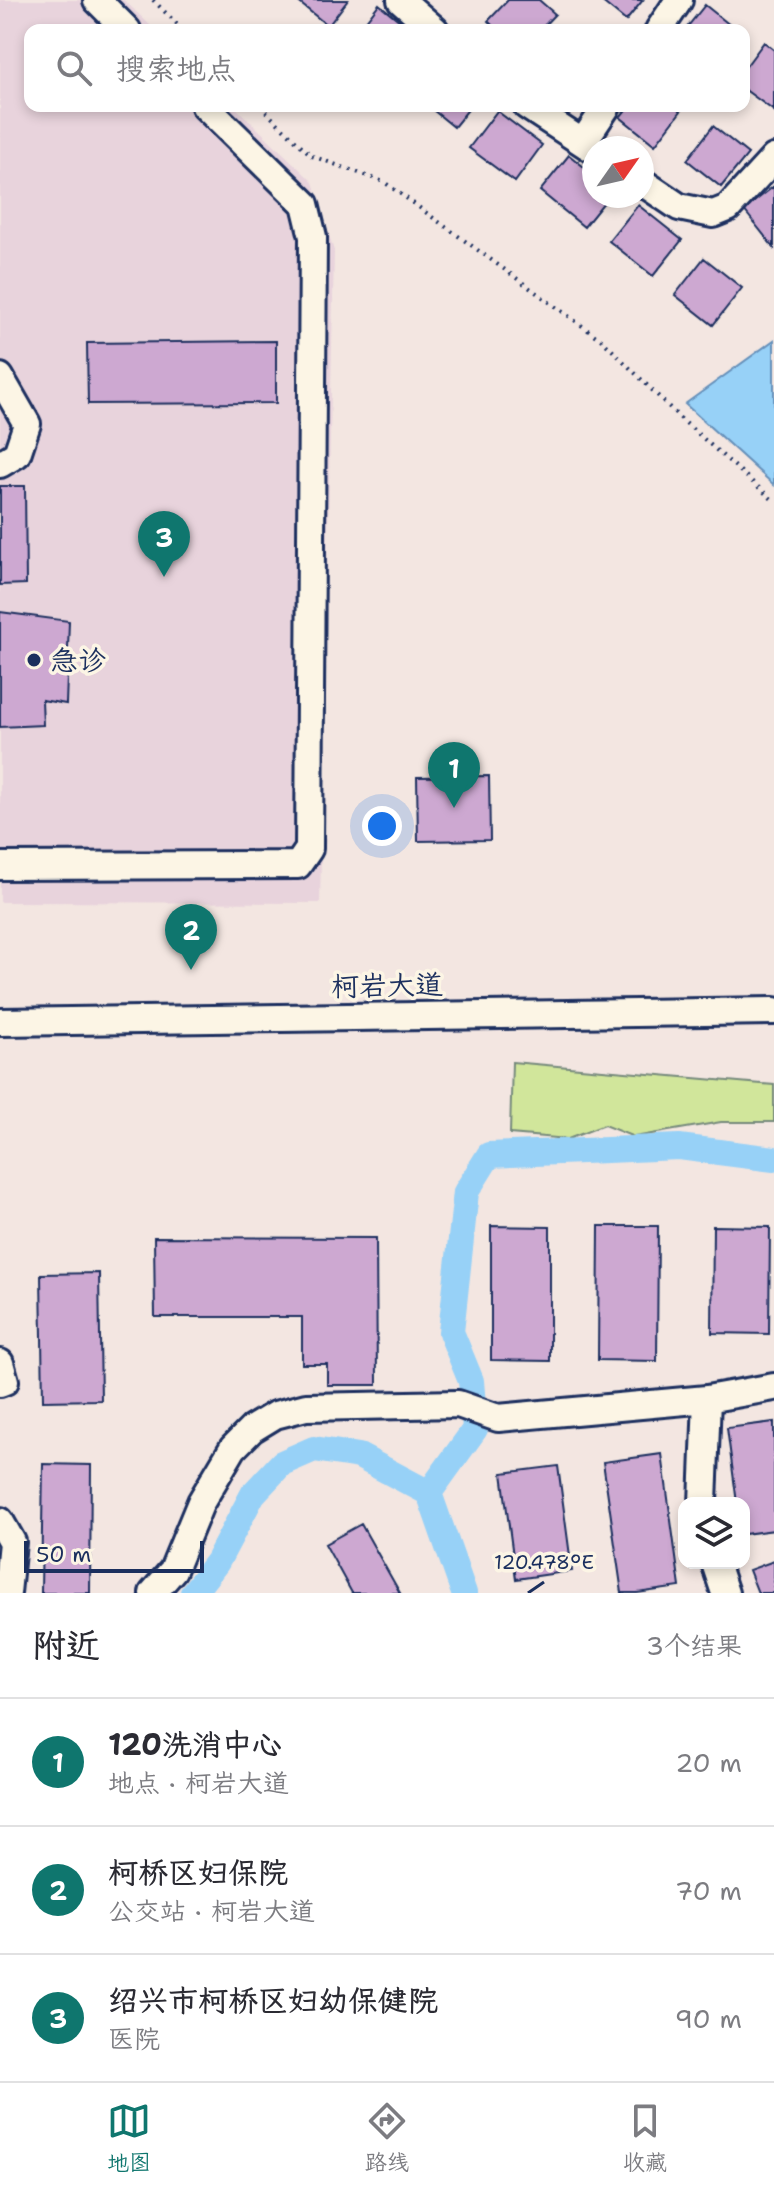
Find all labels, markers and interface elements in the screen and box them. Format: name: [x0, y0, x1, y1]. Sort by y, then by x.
search box: [24, 24, 750, 112]
icon: search: [52, 46, 96, 90]
text: 搜索地点: [116, 48, 236, 89]
north arrow: [582, 136, 654, 208]
pin: 3: [138, 511, 190, 577]
place label: 急诊: [50, 641, 106, 679]
marker: 急诊: [25, 651, 43, 669]
pin: 1: [428, 742, 480, 808]
your location: [362, 806, 402, 846]
pin: 2: [165, 904, 217, 970]
street label: 柯岩大道: [331, 965, 443, 1005]
map controls: [678, 1497, 750, 1569]
button: layers: [678, 1497, 750, 1569]
scale bar: [24, 1537, 204, 1573]
text: 50 m: [36, 1540, 91, 1569]
text: 120.478°E: [494, 1549, 594, 1575]
text: 附近: [32, 1622, 100, 1668]
text: 3个结果: [646, 1628, 742, 1663]
text: 120洗消中心: [108, 1724, 282, 1765]
text: 1: [52, 1745, 64, 1780]
text: 20 m: [675, 1745, 742, 1780]
text: 地点 · 柯岩大道: [108, 1765, 289, 1800]
text: 柯桥区妇保院: [108, 1852, 288, 1893]
text: 2: [49, 1873, 67, 1908]
text: 70 m: [675, 1873, 742, 1908]
text: 公交站 · 柯岩大道: [108, 1893, 315, 1928]
text: 绍兴市柯桥区妇幼保健院: [108, 1980, 438, 2021]
text: 3: [49, 2001, 67, 2036]
text: 90 m: [675, 2001, 742, 2036]
text: 医院: [108, 2021, 160, 2056]
tab: 地图: [107, 2099, 151, 2177]
tab: 路线: [365, 2099, 409, 2177]
tab: 收藏: [623, 2099, 667, 2177]

